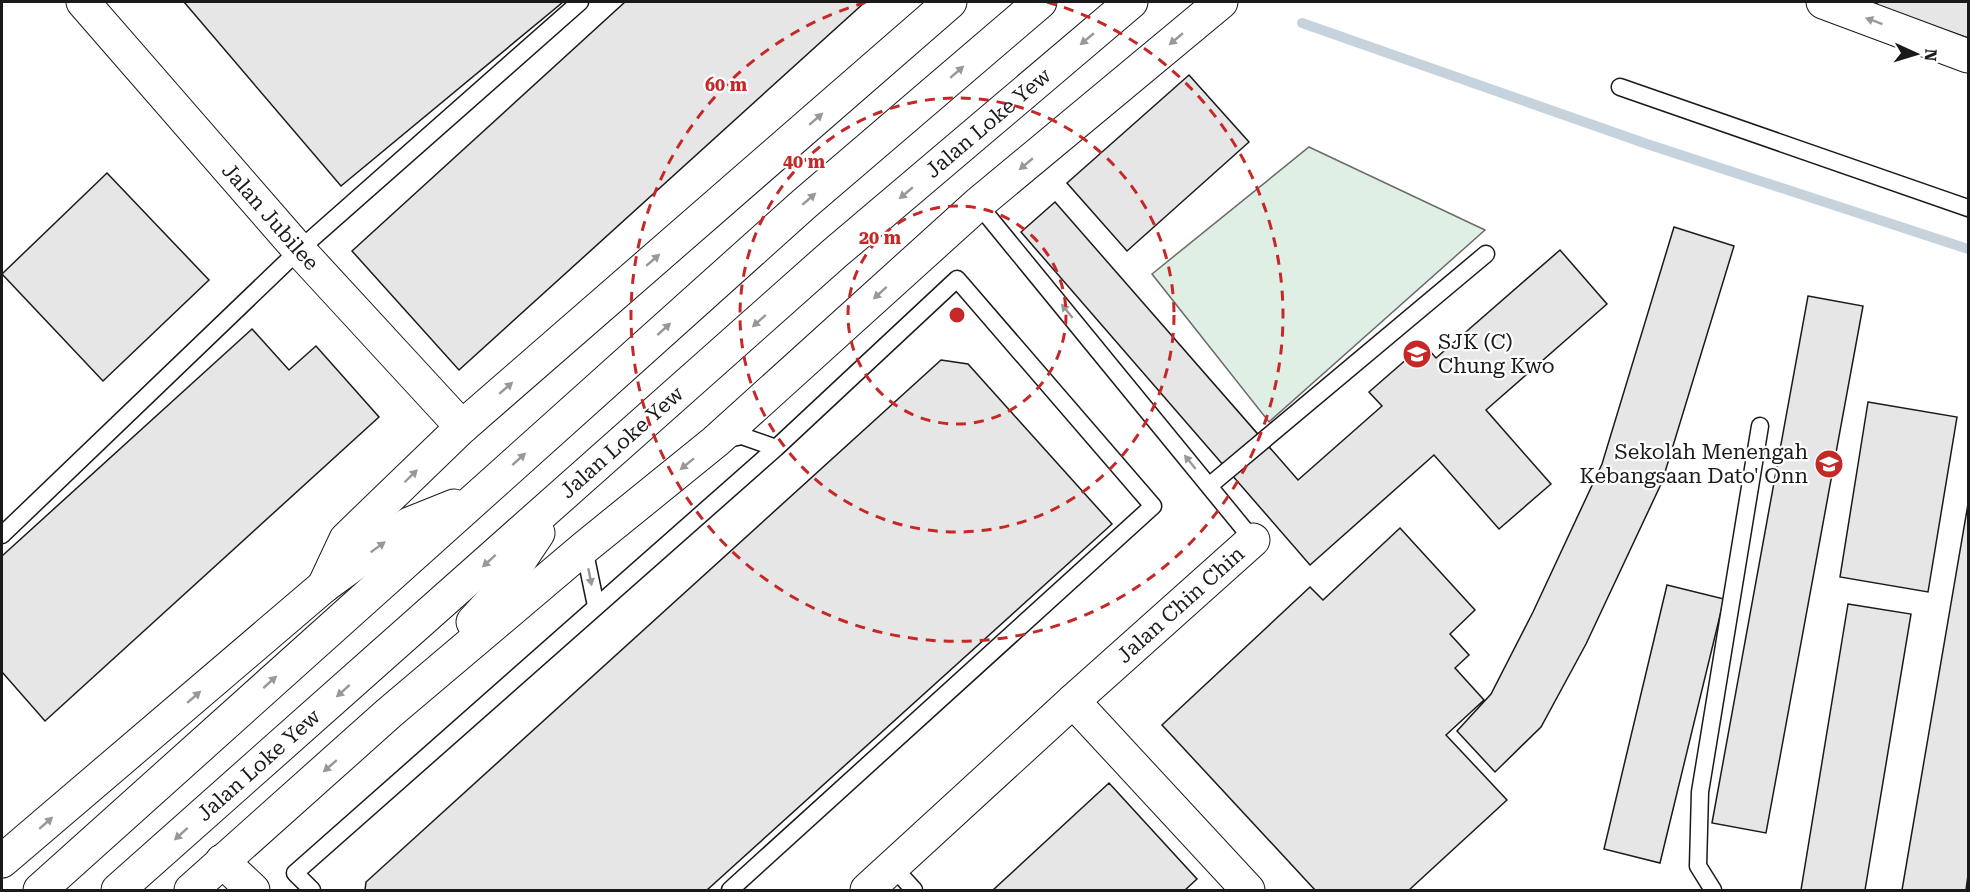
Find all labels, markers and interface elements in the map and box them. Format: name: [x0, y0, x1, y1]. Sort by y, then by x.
one-way arrow: [1865, 15, 1883, 25]
north arrow: [1886, 24, 1946, 84]
one-way arrow: [1169, 32, 1184, 45]
one-way arrow: [1079, 33, 1095, 46]
text: N: [1921, 48, 1940, 62]
street label: Jalan Loke Yew: [921, 63, 1056, 183]
one-way arrow: [949, 66, 964, 79]
text: 60 m: [705, 74, 748, 95]
one-way arrow: [808, 112, 824, 125]
text: 40 m: [783, 151, 826, 172]
one-way arrow: [1018, 157, 1034, 170]
street label: Jalan Jubilee: [217, 158, 324, 275]
one-way arrow: [898, 186, 914, 199]
one-way arrow: [801, 193, 816, 206]
text: 20 m: [859, 227, 902, 248]
one-way arrow: [645, 254, 660, 267]
one-way arrow: [873, 286, 888, 299]
one-way arrow: [1060, 303, 1073, 319]
centre of rings: [947, 305, 967, 325]
one-way arrow: [752, 314, 767, 327]
one-way arrow: [656, 323, 671, 336]
place label: SJK (C) Chung Kwo: [1438, 330, 1555, 378]
school or university icon: SJK (C) Chung Kwo: [1401, 338, 1433, 370]
street label: Jalan Loke Yew: [555, 381, 689, 503]
one-way arrow: [498, 382, 514, 395]
place label: Sekolah Menengah Kebangsaan Dato' Onn: [1580, 440, 1808, 488]
school or university icon: Sekolah Menengah Kebangsaan Dato' Onn: [1813, 448, 1845, 480]
one-way arrow: [511, 452, 526, 466]
one-way arrow: [1183, 454, 1196, 470]
one-way arrow: [679, 458, 695, 471]
one-way arrow: [403, 469, 418, 483]
one-way arrow: [369, 541, 385, 553]
street label: Jalan Chin Chin: [1112, 541, 1250, 668]
one-way arrow: [481, 554, 496, 568]
one-way arrow: [586, 568, 596, 586]
one-way arrow: [263, 675, 278, 689]
one-way arrow: [336, 684, 351, 697]
one-way arrow: [186, 691, 201, 704]
street label: Jalan Loke Yew: [192, 704, 325, 826]
one-way arrow: [323, 759, 338, 772]
one-way arrow: [38, 817, 54, 830]
one-way arrow: [174, 827, 189, 841]

